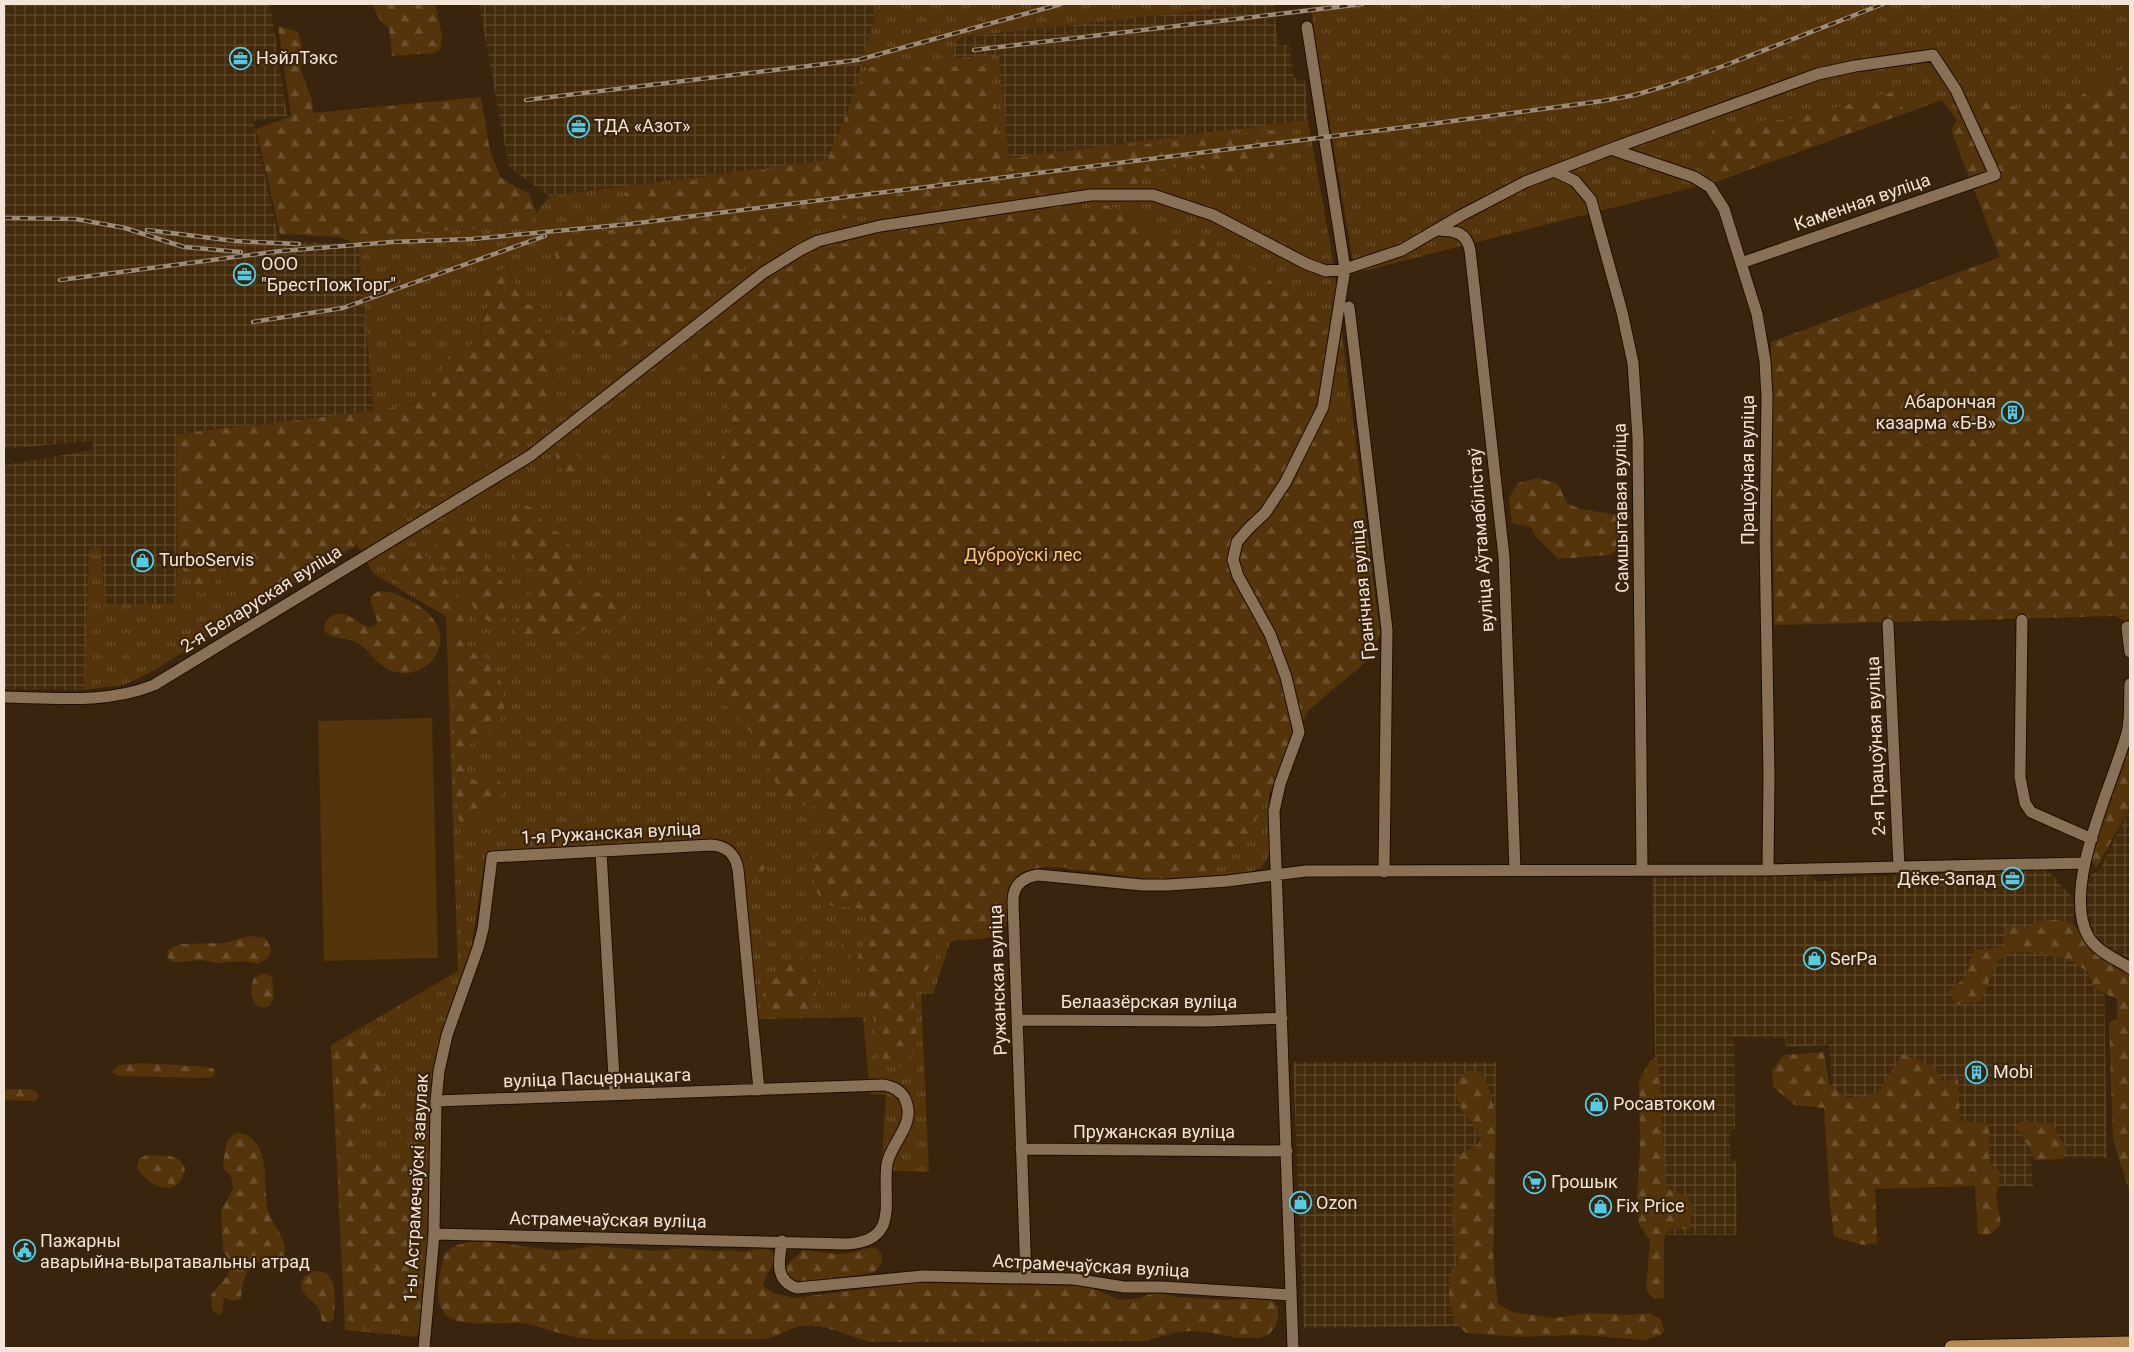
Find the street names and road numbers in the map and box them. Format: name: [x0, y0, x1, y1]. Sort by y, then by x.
street label: Каменная вуліца: [1791, 168, 1933, 235]
street label: Працоўная вуліца: [1737, 395, 1758, 545]
street label: Самшытавая вуліца: [1609, 423, 1632, 593]
street label: вуліца Аўтамабілістаў: [1464, 447, 1497, 633]
street label: Гранічная вуліца: [1346, 519, 1379, 661]
street label: 2-я Беларуская вуліца: [176, 540, 345, 657]
street label: 2-я Працоўная вуліца: [1862, 656, 1889, 836]
street label: 1-я Ружанская вуліца: [520, 817, 702, 848]
street label: Ружанская вуліца: [984, 904, 1011, 1056]
street label: Белаазёрская вуліца: [1061, 991, 1237, 1012]
street label: вуліца Пасцернацкага: [503, 1064, 691, 1091]
street label: 1-ы Астрамечаўскі завулак: [399, 1073, 432, 1303]
street label: Пружанская вуліца: [1073, 1121, 1235, 1142]
street label: Астрамечаўская вуліца: [509, 1207, 707, 1232]
street label: Астрамечаўская вуліца: [992, 1250, 1190, 1281]

